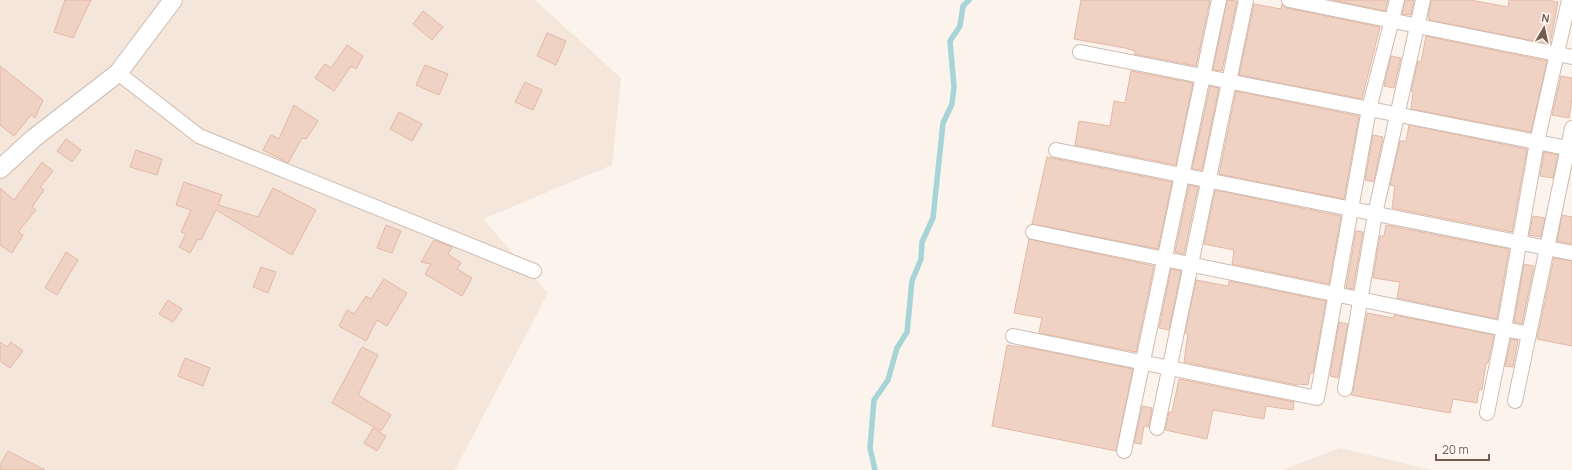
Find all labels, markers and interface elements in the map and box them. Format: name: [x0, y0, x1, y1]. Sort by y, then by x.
north arrow: [1524, 8, 1564, 48]
text: N: [1541, 10, 1551, 26]
scale bar: [1436, 436, 1489, 462]
text: 20 m: [1442, 441, 1469, 458]

